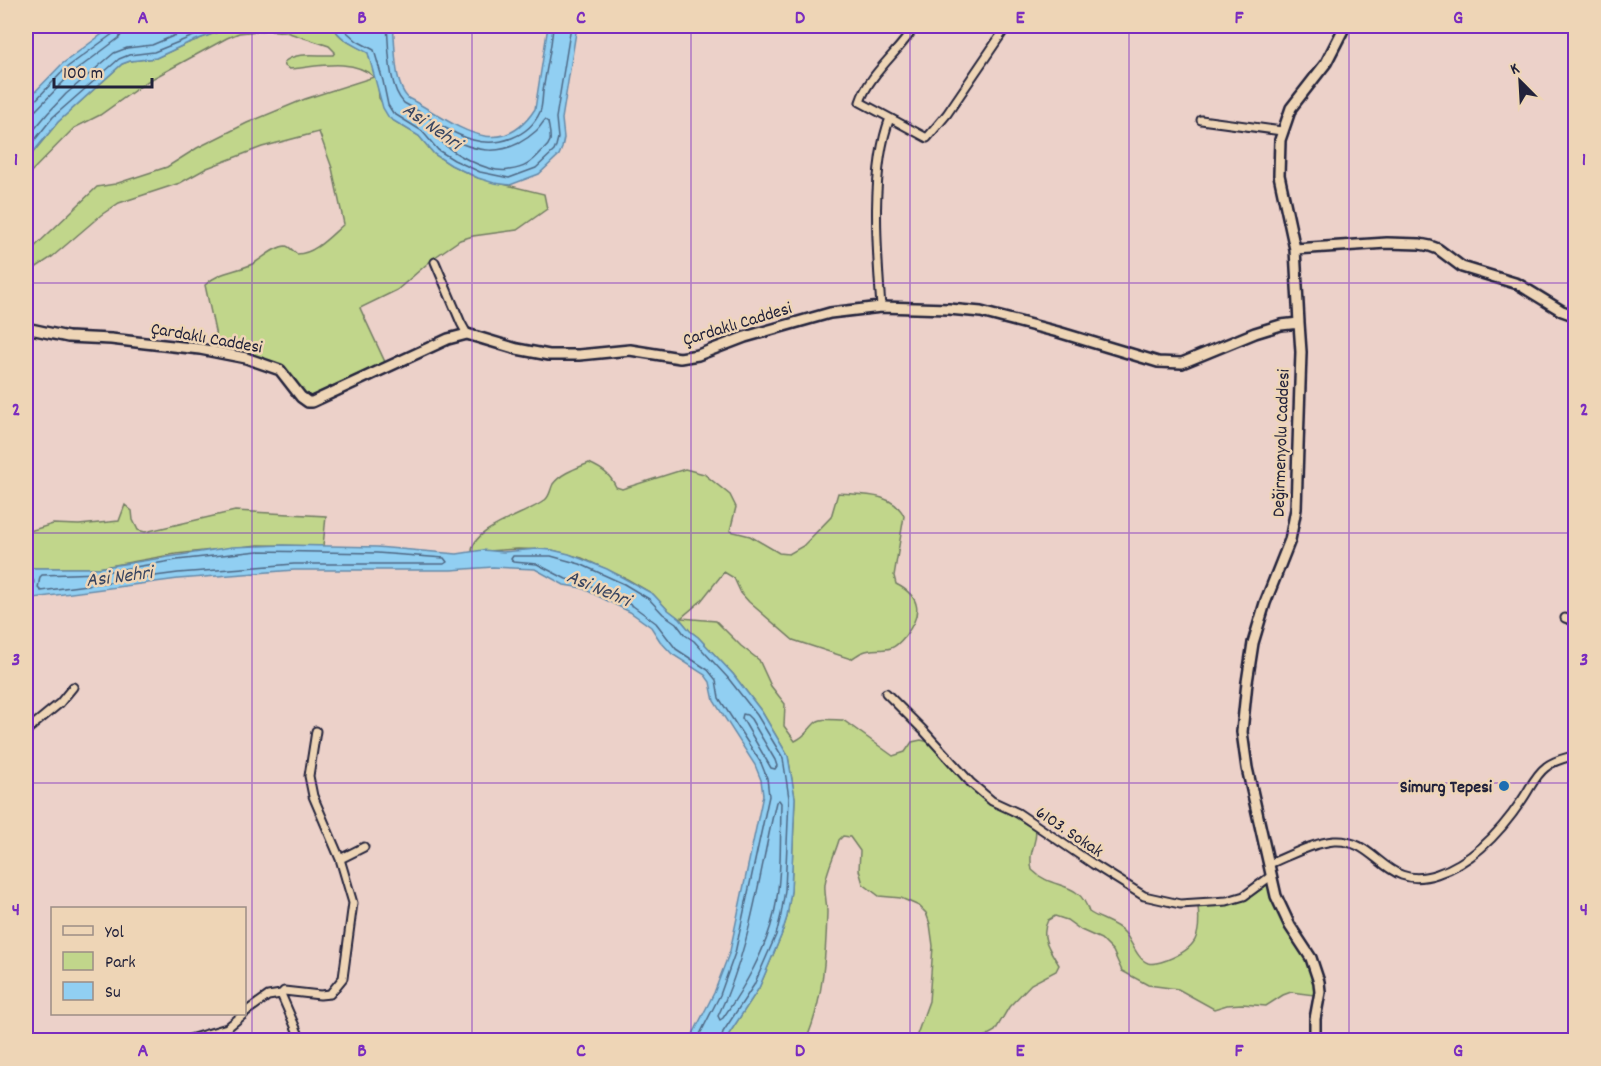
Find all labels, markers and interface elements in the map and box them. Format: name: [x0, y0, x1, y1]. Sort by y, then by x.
text: A: [138, 5, 149, 33]
text: B: [357, 5, 367, 33]
text: C: [576, 5, 586, 33]
text: D: [795, 5, 806, 33]
text: E: [1015, 5, 1025, 33]
text: F: [1235, 5, 1245, 33]
text: G: [1453, 5, 1463, 33]
scale bar: [54, 51, 152, 89]
north arrow: [1490, 51, 1550, 111]
text: K: [1507, 57, 1524, 82]
text: 100 m: [63, 62, 103, 87]
water label: Asi Nehri: [396, 97, 469, 160]
text: 1: [14, 147, 18, 175]
text: 1: [1582, 147, 1586, 175]
street label: Çardaklı Caddesi: [680, 297, 795, 354]
street label: Çardaklı Caddesi: [149, 317, 264, 362]
street label: Değirmenyolu Caddesi: [1267, 369, 1298, 518]
text: 2: [12, 397, 20, 425]
text: 2: [1580, 397, 1588, 425]
water label: Asi Nehri: [85, 560, 157, 596]
water label: Asi Nehri: [562, 564, 637, 617]
text: 3: [12, 647, 20, 675]
text: 3: [1580, 647, 1588, 675]
place label: Simurg Tepesi: [1400, 776, 1493, 801]
marker: Simurg Tepesi: [1497, 779, 1511, 793]
street label: 6103. Sokak: [1030, 801, 1107, 865]
text: 4: [12, 897, 20, 925]
text: 4: [1580, 897, 1588, 925]
legend: [51, 907, 246, 1015]
text: Yol: [105, 921, 125, 946]
text: Park: [105, 951, 136, 976]
text: Su: [105, 981, 121, 1006]
text: A: [138, 1038, 149, 1066]
text: B: [357, 1038, 367, 1066]
text: C: [576, 1038, 586, 1066]
text: D: [795, 1038, 806, 1066]
text: E: [1015, 1038, 1025, 1066]
text: F: [1235, 1038, 1245, 1066]
text: G: [1453, 1038, 1463, 1066]

